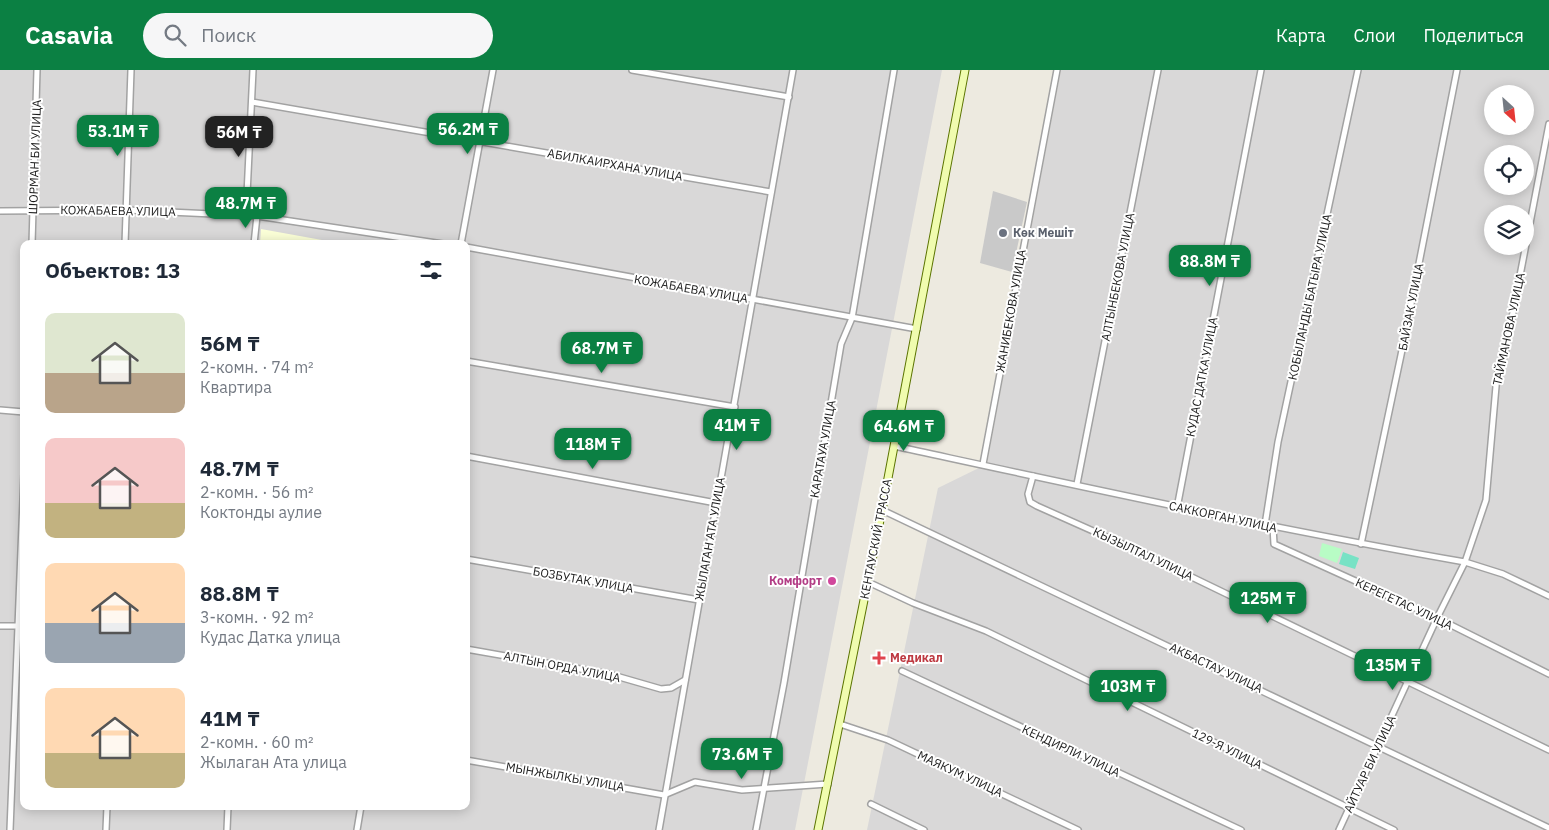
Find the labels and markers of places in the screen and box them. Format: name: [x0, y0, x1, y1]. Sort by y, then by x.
pin: 56.2M ₸: [422, 112, 514, 155]
pin: 53.1M ₸: [72, 114, 164, 157]
pin: 56M ₸: [204, 116, 274, 158]
pin: 48.7M ₸: [200, 186, 292, 229]
place label: Көк Мешіт: [1013, 225, 1074, 240]
marker: Көк Мешіт: [997, 227, 1009, 239]
pin: 88.8M ₸: [1164, 244, 1256, 287]
pin: 68.7M ₸: [556, 332, 648, 374]
pin: 41M ₸: [702, 408, 772, 451]
pin: 64.6M ₸: [858, 410, 950, 452]
pin: 118M ₸: [552, 428, 634, 470]
place label: Комфорт: [769, 573, 822, 588]
marker: Комфорт: [826, 575, 838, 587]
pin: 125M ₸: [1227, 582, 1309, 624]
pin: 135M ₸: [1352, 648, 1434, 691]
place label: Медикал: [890, 650, 943, 665]
marker: Медикал: [872, 651, 886, 665]
pin: 103M ₸: [1087, 670, 1169, 712]
pin: 73.6M ₸: [696, 738, 788, 780]

